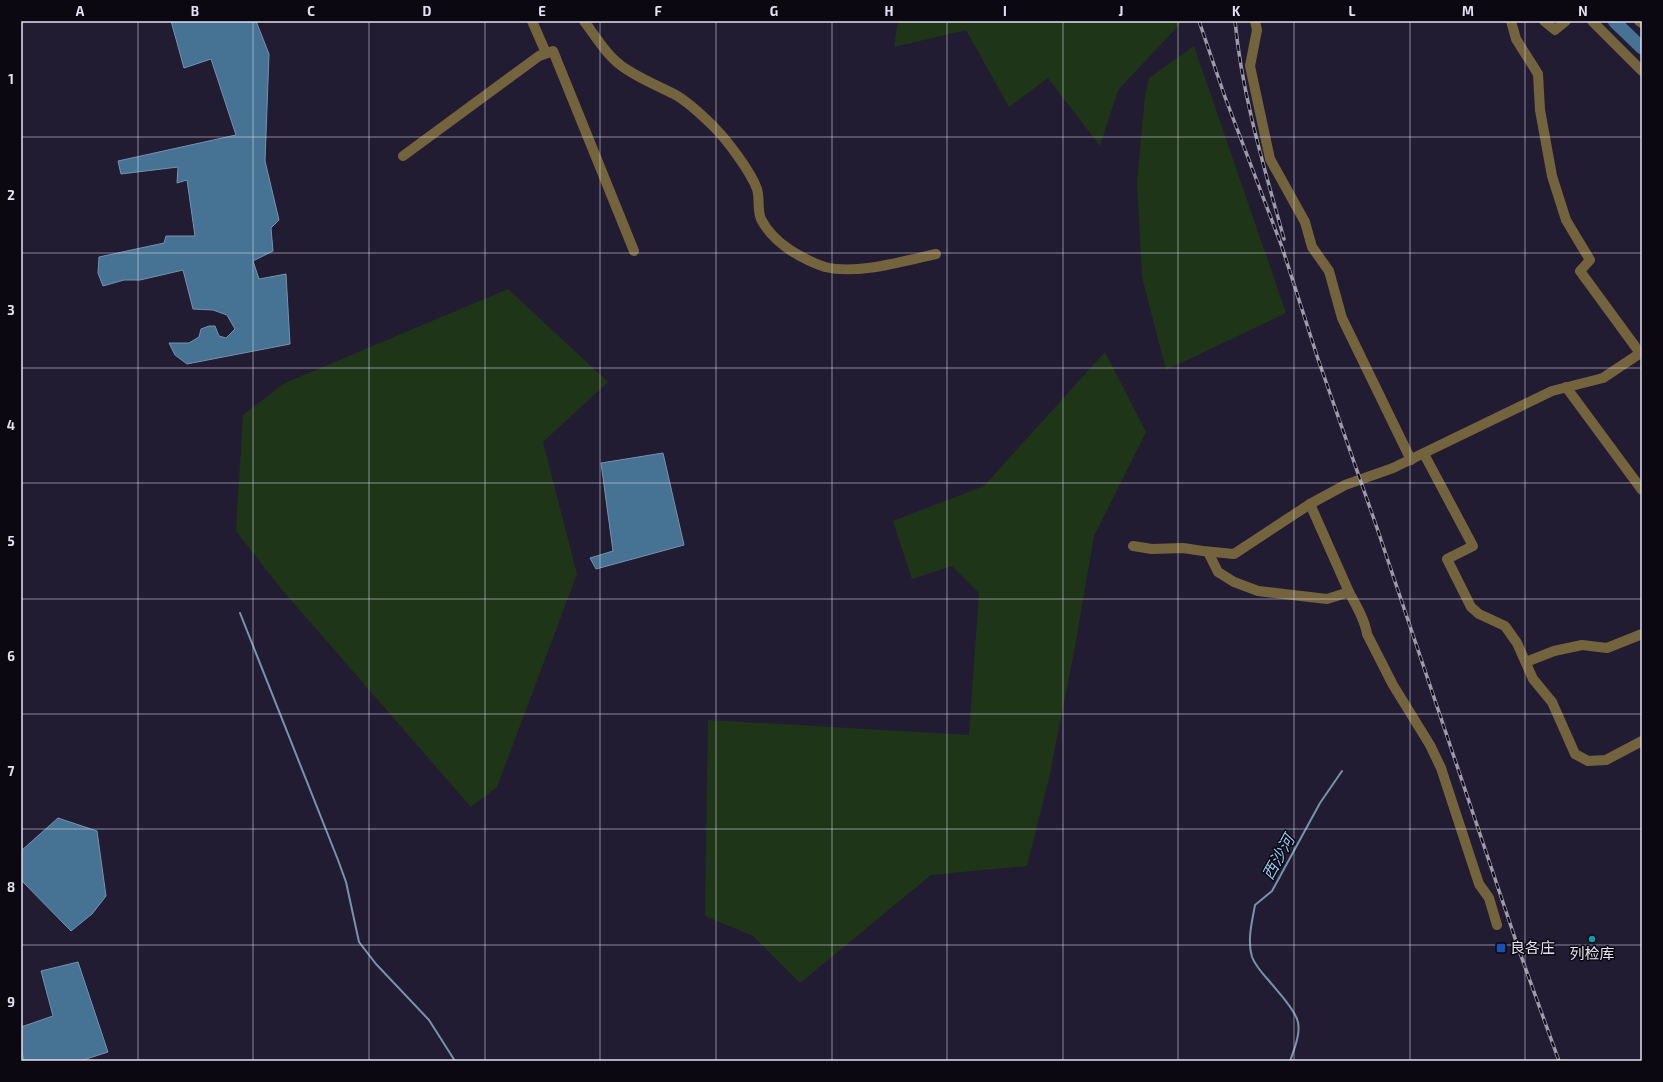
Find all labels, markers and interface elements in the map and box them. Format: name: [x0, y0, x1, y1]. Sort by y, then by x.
text: A: [76, 3, 85, 19]
text: B: [191, 3, 199, 19]
text: C: [307, 3, 315, 19]
text: D: [423, 3, 432, 19]
text: E: [538, 3, 546, 19]
text: F: [654, 3, 662, 19]
text: G: [770, 3, 778, 19]
text: H: [885, 3, 894, 19]
text: I: [1003, 3, 1007, 19]
text: J: [1119, 3, 1123, 19]
text: K: [1232, 3, 1241, 19]
text: L: [1349, 3, 1356, 19]
text: M: [1462, 3, 1474, 19]
text: N: [1578, 3, 1588, 19]
text: 1: [8, 71, 14, 87]
text: 2: [7, 187, 15, 203]
text: 3: [7, 302, 15, 318]
text: 4: [7, 417, 15, 433]
text: 5: [7, 533, 15, 549]
text: 6: [7, 648, 15, 664]
text: 7: [8, 763, 15, 779]
water label: 西沙河: [1258, 829, 1299, 882]
text: 8: [7, 879, 15, 895]
marker: 列检库: [1587, 934, 1597, 944]
place label: 良各庄: [1510, 938, 1555, 956]
marker: 良各庄: [1495, 942, 1507, 954]
place label: 列检库: [1569, 944, 1615, 962]
text: 9: [7, 994, 15, 1010]

